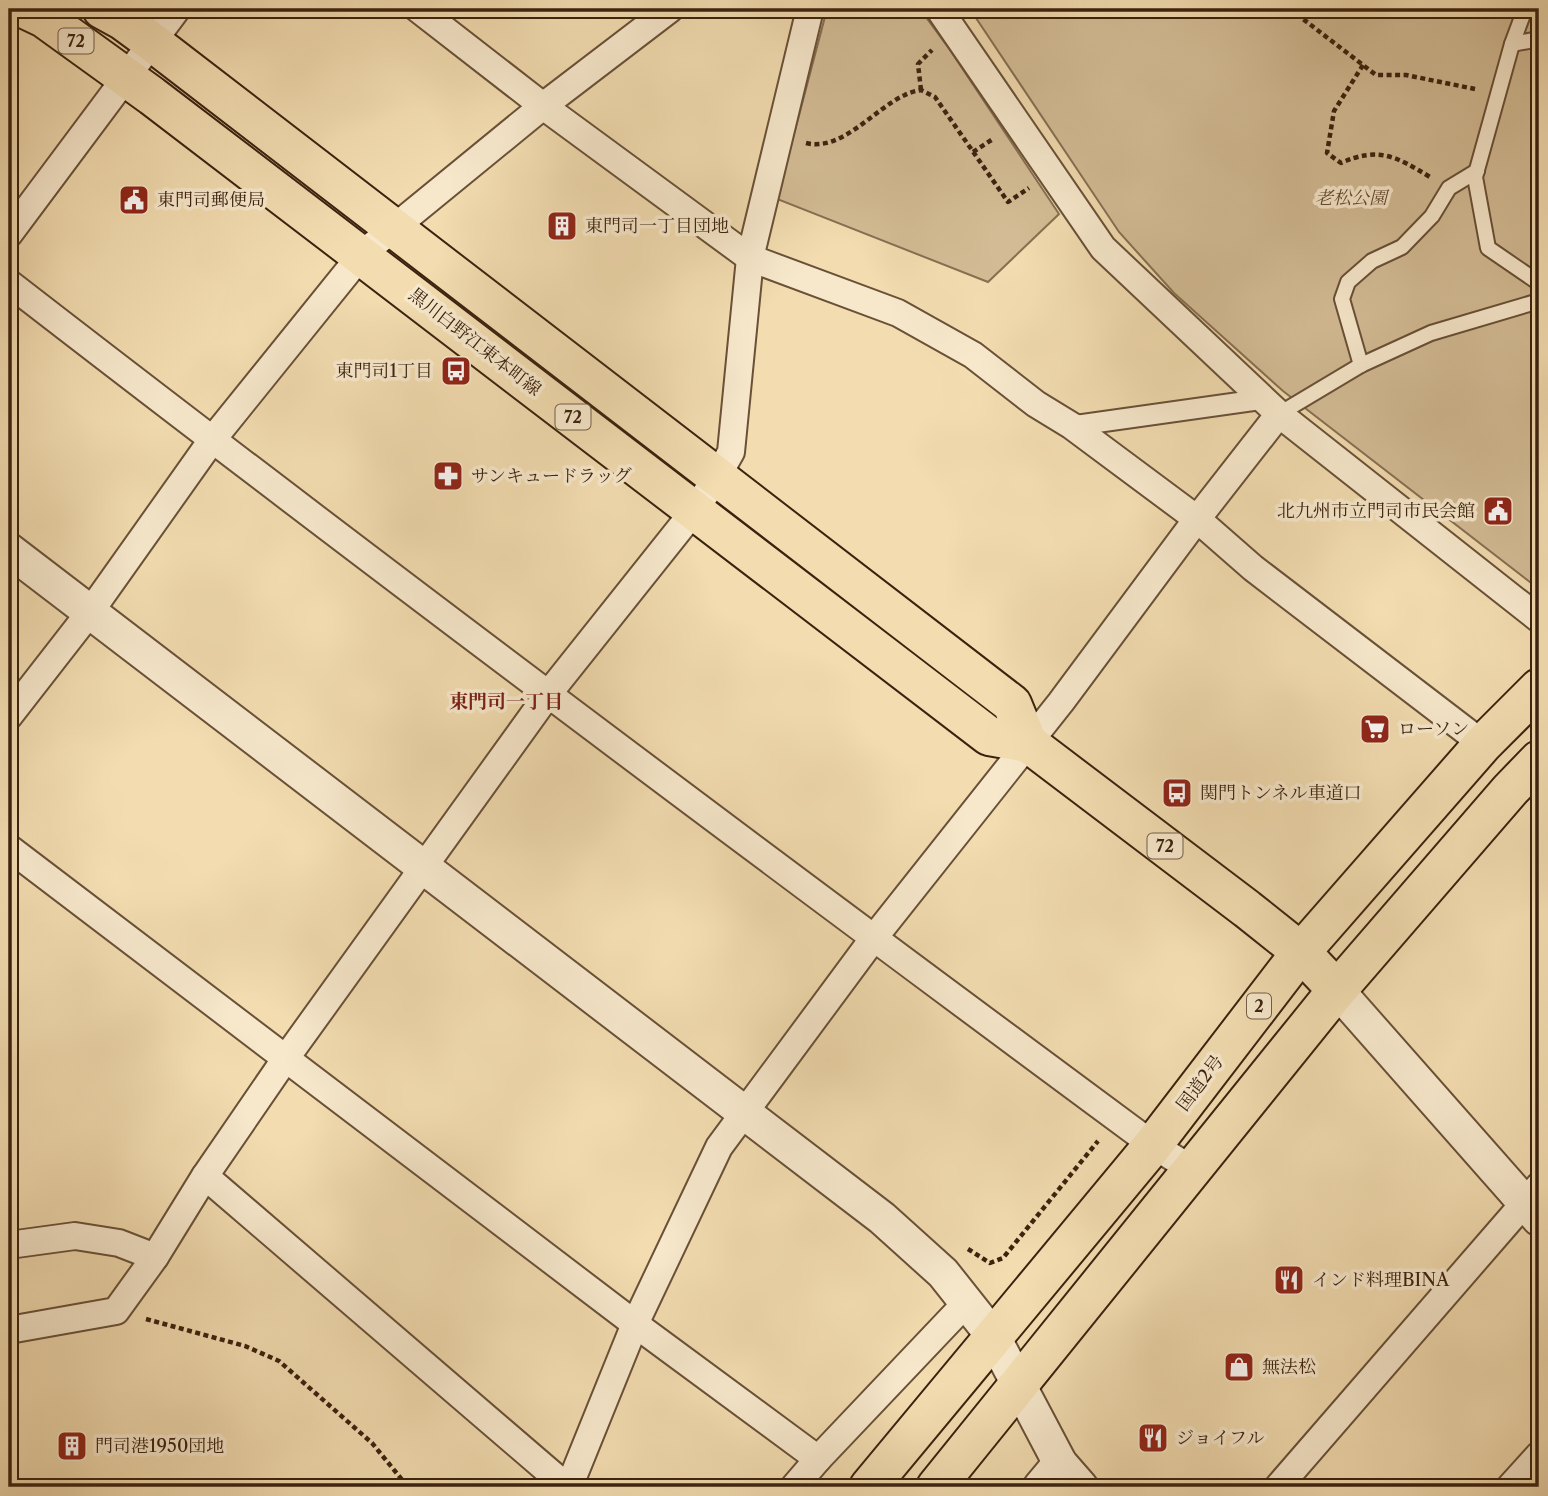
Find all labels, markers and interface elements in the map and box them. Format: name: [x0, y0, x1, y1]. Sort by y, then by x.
road number: 72: [58, 28, 94, 54]
public building icon: 東門司郵便局: [117, 183, 151, 217]
park label: 老松公園: [1315, 187, 1390, 209]
place label: 東門司郵便局: [157, 189, 265, 211]
building icon: 東門司一丁目団地: [545, 209, 579, 243]
place label: 東門司一丁目団地: [585, 215, 729, 237]
street label: 黒川白野江東本町線: [404, 283, 546, 401]
bus stop icon: 東門司1丁目: [439, 354, 473, 388]
place label: 東門司1丁目: [335, 360, 433, 382]
road number: 72: [556, 404, 590, 430]
pharmacy icon: サンキュードラッグ: [431, 459, 465, 493]
place label: サンキュードラッグ: [471, 465, 632, 487]
public building icon: 北九州市立門司市民会館: [1481, 494, 1515, 528]
place label: 北九州市立門司市民会館: [1277, 500, 1475, 522]
district label: 東門司一丁目: [449, 690, 563, 713]
supermarket icon: ローソン: [1358, 712, 1392, 746]
place label: ローソン: [1398, 718, 1469, 740]
bus stop icon: 関門トンネル車道口: [1160, 776, 1194, 810]
place label: 関門トンネル車道口: [1200, 782, 1361, 804]
road number: 72: [1148, 834, 1182, 859]
road number: 2: [1247, 994, 1271, 1018]
street label: 国道2号: [1172, 1051, 1228, 1115]
restaurant icon: インド料理BINA: [1272, 1263, 1306, 1297]
place label: インド料理BINA: [1312, 1269, 1450, 1291]
shop icon: 無法松: [1222, 1350, 1256, 1384]
place label: 無法松: [1262, 1356, 1316, 1378]
restaurant icon: ジョイフル: [1136, 1421, 1170, 1455]
place label: ジョイフル: [1176, 1427, 1264, 1449]
building icon: 門司港1950団地: [55, 1429, 89, 1463]
place label: 門司港1950団地: [95, 1435, 224, 1457]

